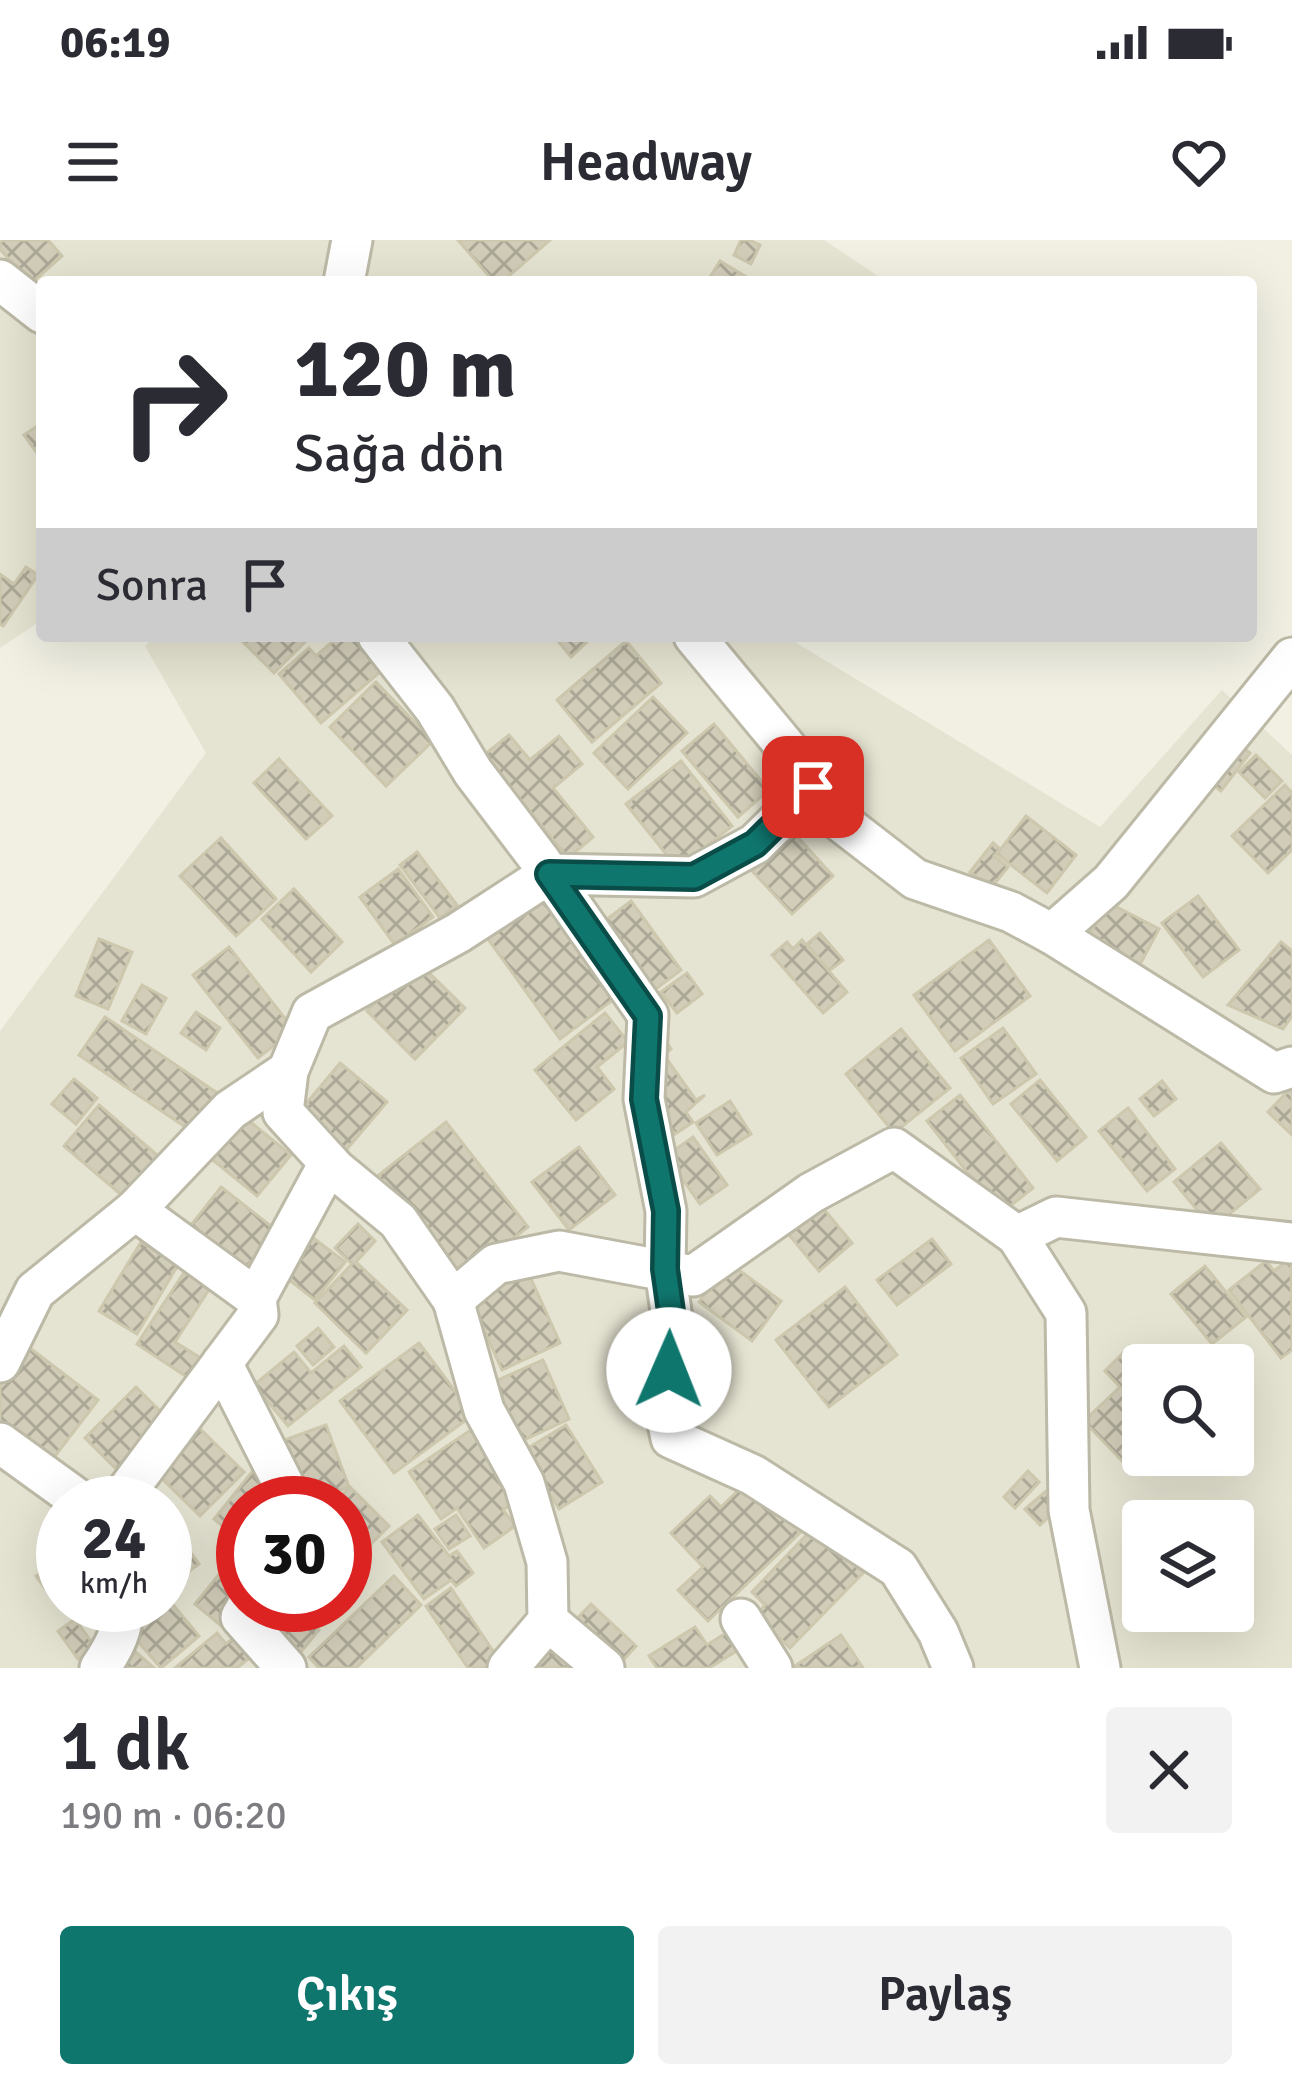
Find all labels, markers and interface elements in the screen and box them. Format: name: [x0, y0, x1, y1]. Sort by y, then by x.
text: 06:19: [60, 15, 170, 70]
icon: menu: [60, 129, 126, 195]
text: Headway: [540, 129, 752, 196]
icon: heart: [1166, 129, 1232, 195]
text: 120 m: [294, 317, 516, 421]
icon: right: [96, 324, 252, 480]
text: Sağa dön: [294, 420, 505, 487]
icon: arrive: [232, 552, 298, 618]
text: Sonra: [96, 558, 208, 613]
pin: [762, 736, 864, 838]
icon: arrive: [780, 754, 846, 820]
position arrow: [606, 1307, 732, 1433]
map controls: [1122, 1344, 1254, 1632]
button: search: [1122, 1344, 1254, 1476]
speed limit sign: 30: [216, 1476, 372, 1632]
button: layers: [1122, 1500, 1254, 1632]
text: 24: [82, 1502, 146, 1576]
text: km/h: [80, 1565, 148, 1602]
text: 1 dk: [60, 1701, 190, 1790]
button: close: [1106, 1707, 1232, 1833]
text: 190 m · 06:20: [60, 1791, 287, 1839]
button: Çıkış: [60, 1926, 634, 2064]
button: Paylaş: [658, 1926, 1232, 2064]

